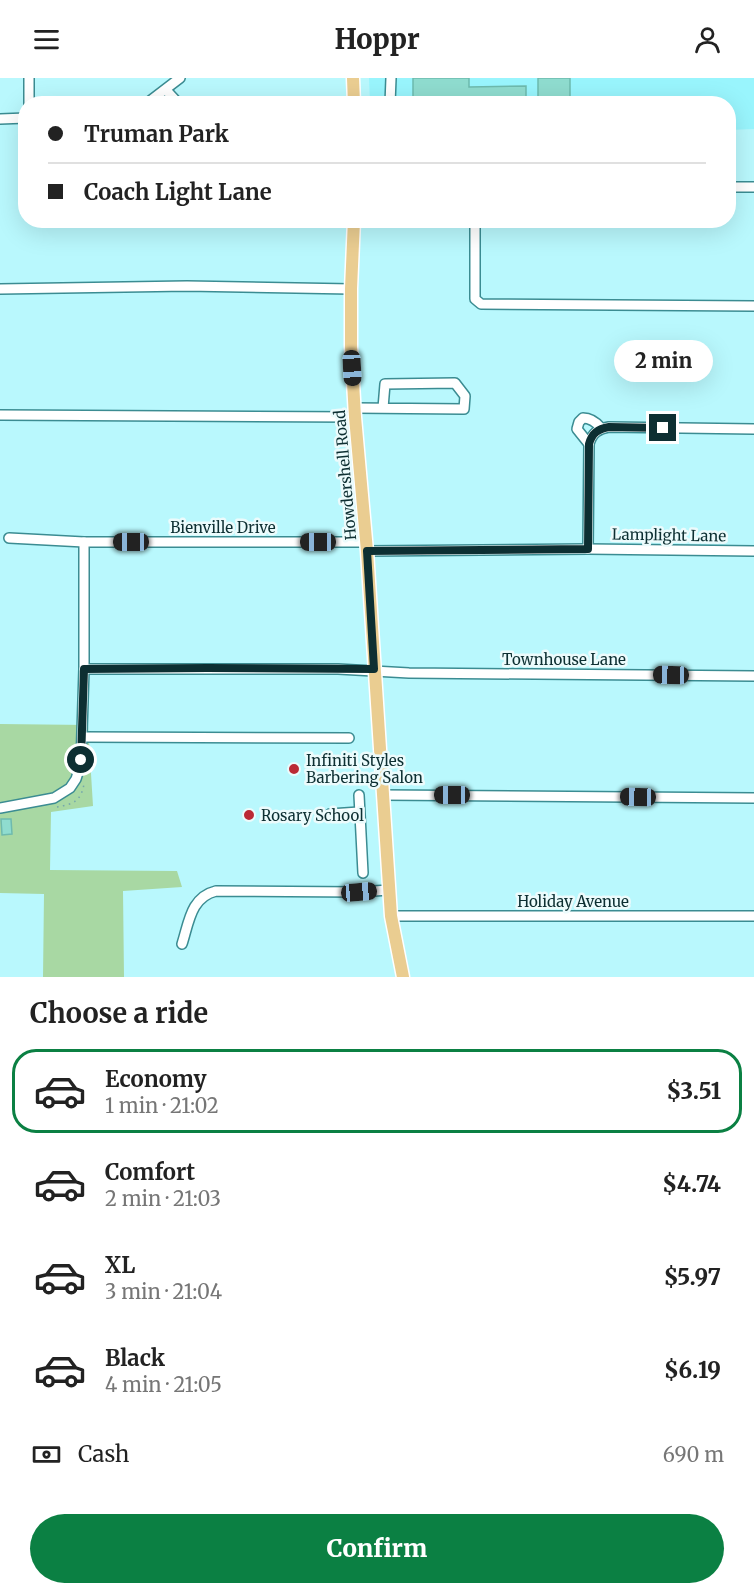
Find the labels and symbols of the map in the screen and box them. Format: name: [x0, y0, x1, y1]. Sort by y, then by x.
callout: 2 min: [614, 341, 712, 383]
car: [342, 350, 362, 386]
street label: Howdershell Road: [330, 409, 360, 541]
route end: [649, 414, 676, 441]
street label: Bienville Drive: [170, 518, 276, 537]
street label: Lamplight Lane: [612, 525, 727, 545]
car: [113, 533, 149, 551]
car: [300, 533, 336, 551]
street label: Townhouse Lane: [502, 650, 626, 669]
car: [653, 666, 689, 684]
route start: [67, 746, 94, 773]
place label: Infiniti Styles Barbering Salon: [306, 751, 423, 787]
marker: Infiniti Styles Barbering Salon: [287, 762, 301, 776]
car: [434, 786, 470, 804]
car: [620, 788, 656, 806]
place label: Rosary School: [261, 806, 364, 825]
marker: Rosary School: [242, 808, 256, 822]
car: [340, 881, 378, 903]
street label: Holiday Avenue: [517, 892, 629, 911]

